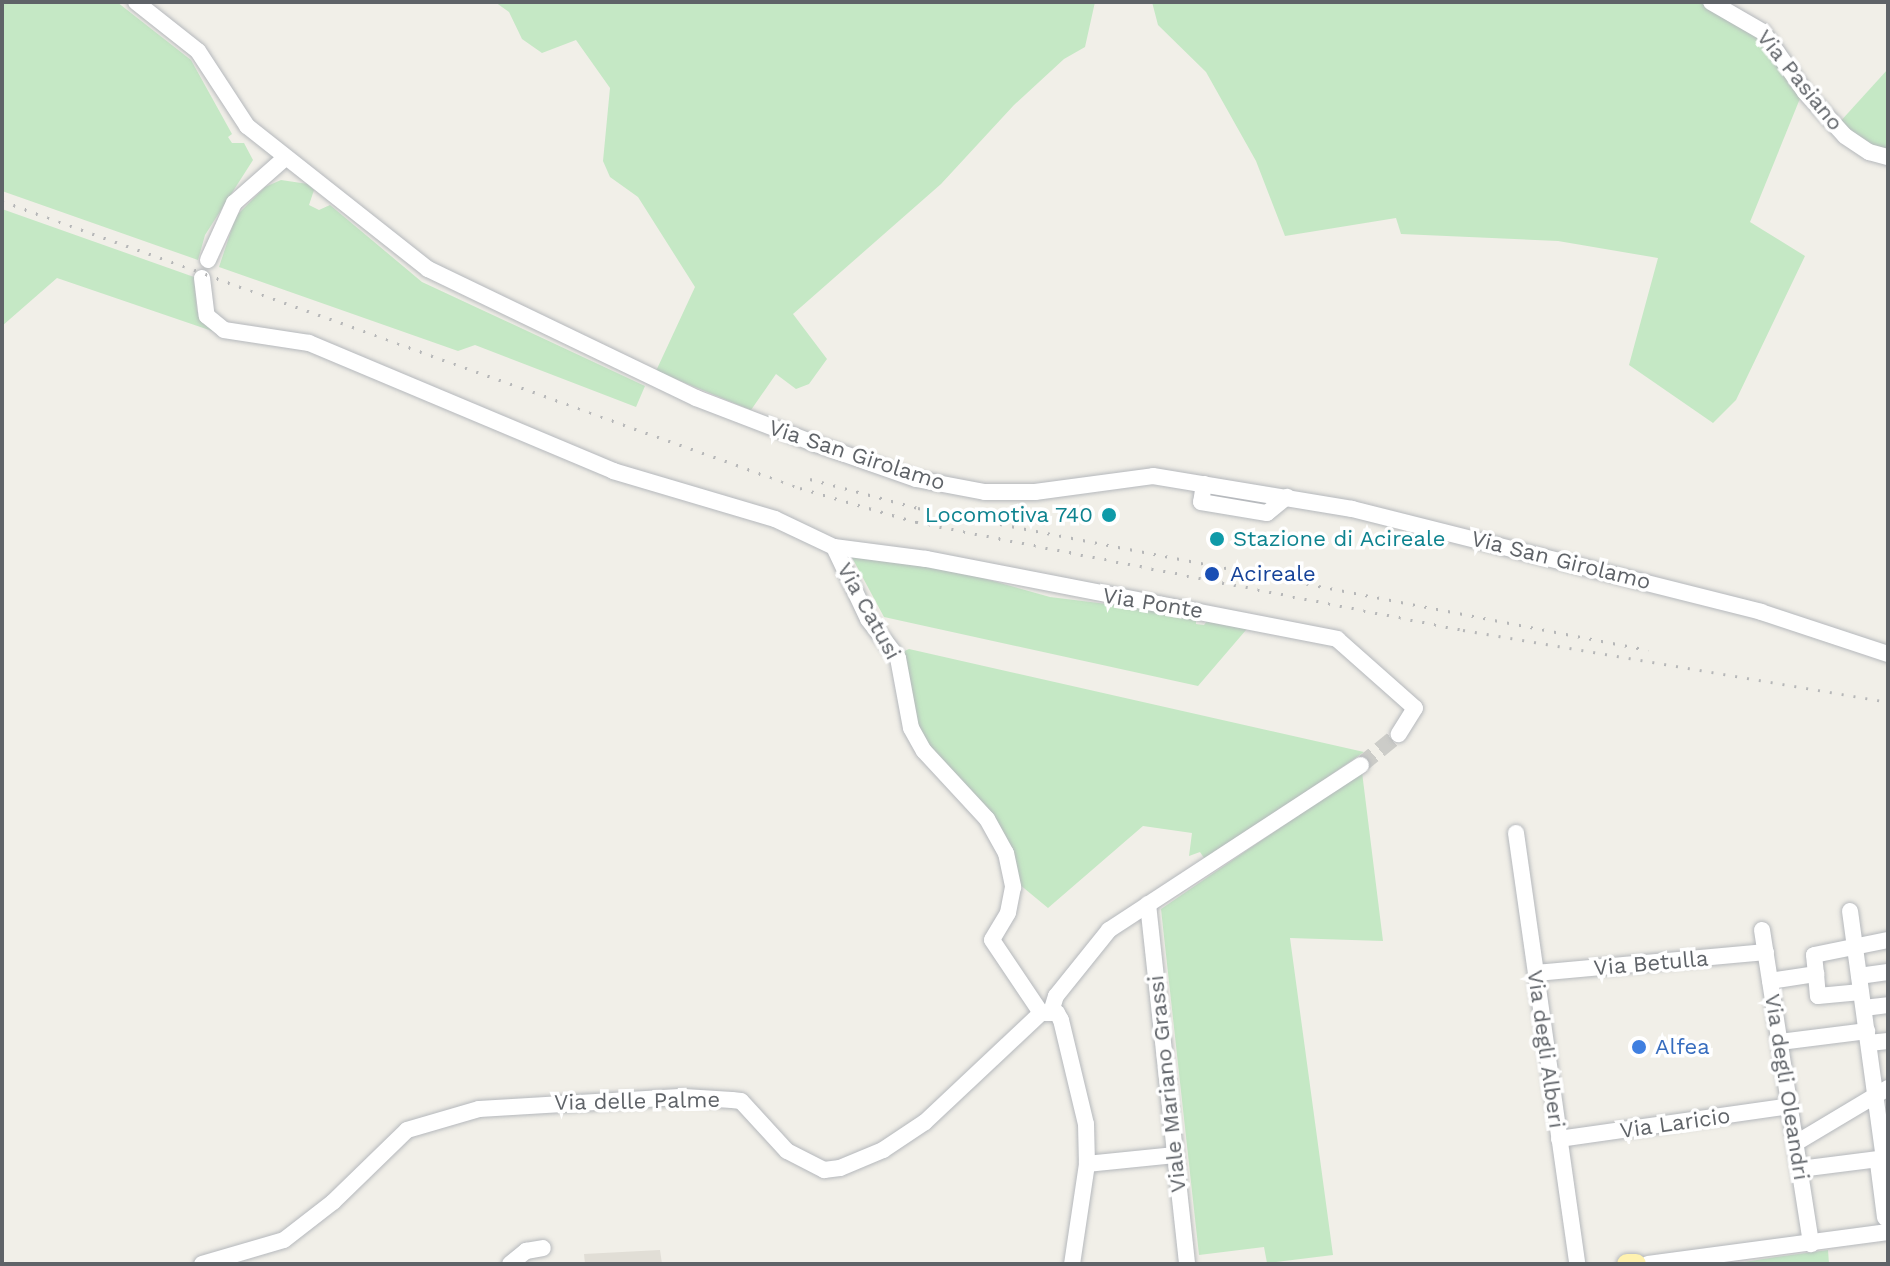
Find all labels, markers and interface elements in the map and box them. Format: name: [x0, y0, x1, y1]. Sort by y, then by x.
street label: Via Pasiano: [1751, 24, 1849, 136]
street label: Via San Girolamo: [765, 414, 949, 496]
place label: Locomotiva 740: [923, 502, 1093, 528]
marker: Locomotiva 740: [1100, 506, 1118, 524]
street label: Via San Girolamo: [1468, 525, 1654, 595]
place label: Stazione di Acireale: [1233, 526, 1446, 552]
marker: Stazione di Acireale: [1208, 530, 1226, 548]
street label: Via Catusi: [831, 558, 907, 664]
place label: Acireale: [1230, 561, 1316, 587]
marker: Acireale: [1201, 563, 1223, 585]
street label: Via Ponte: [1101, 582, 1205, 624]
street label: Via Betulla: [1592, 945, 1710, 981]
street label: Via degli Alberi: [1522, 967, 1570, 1131]
street label: Viale Mariano Grassi: [1142, 974, 1192, 1194]
street label: Via degli Oleandri: [1759, 992, 1815, 1182]
place label: Alfea: [1655, 1034, 1710, 1060]
marker: Alfea: [1630, 1038, 1648, 1056]
street label: Via delle Palme: [554, 1086, 720, 1116]
street label: Via Laricio: [1618, 1102, 1732, 1144]

